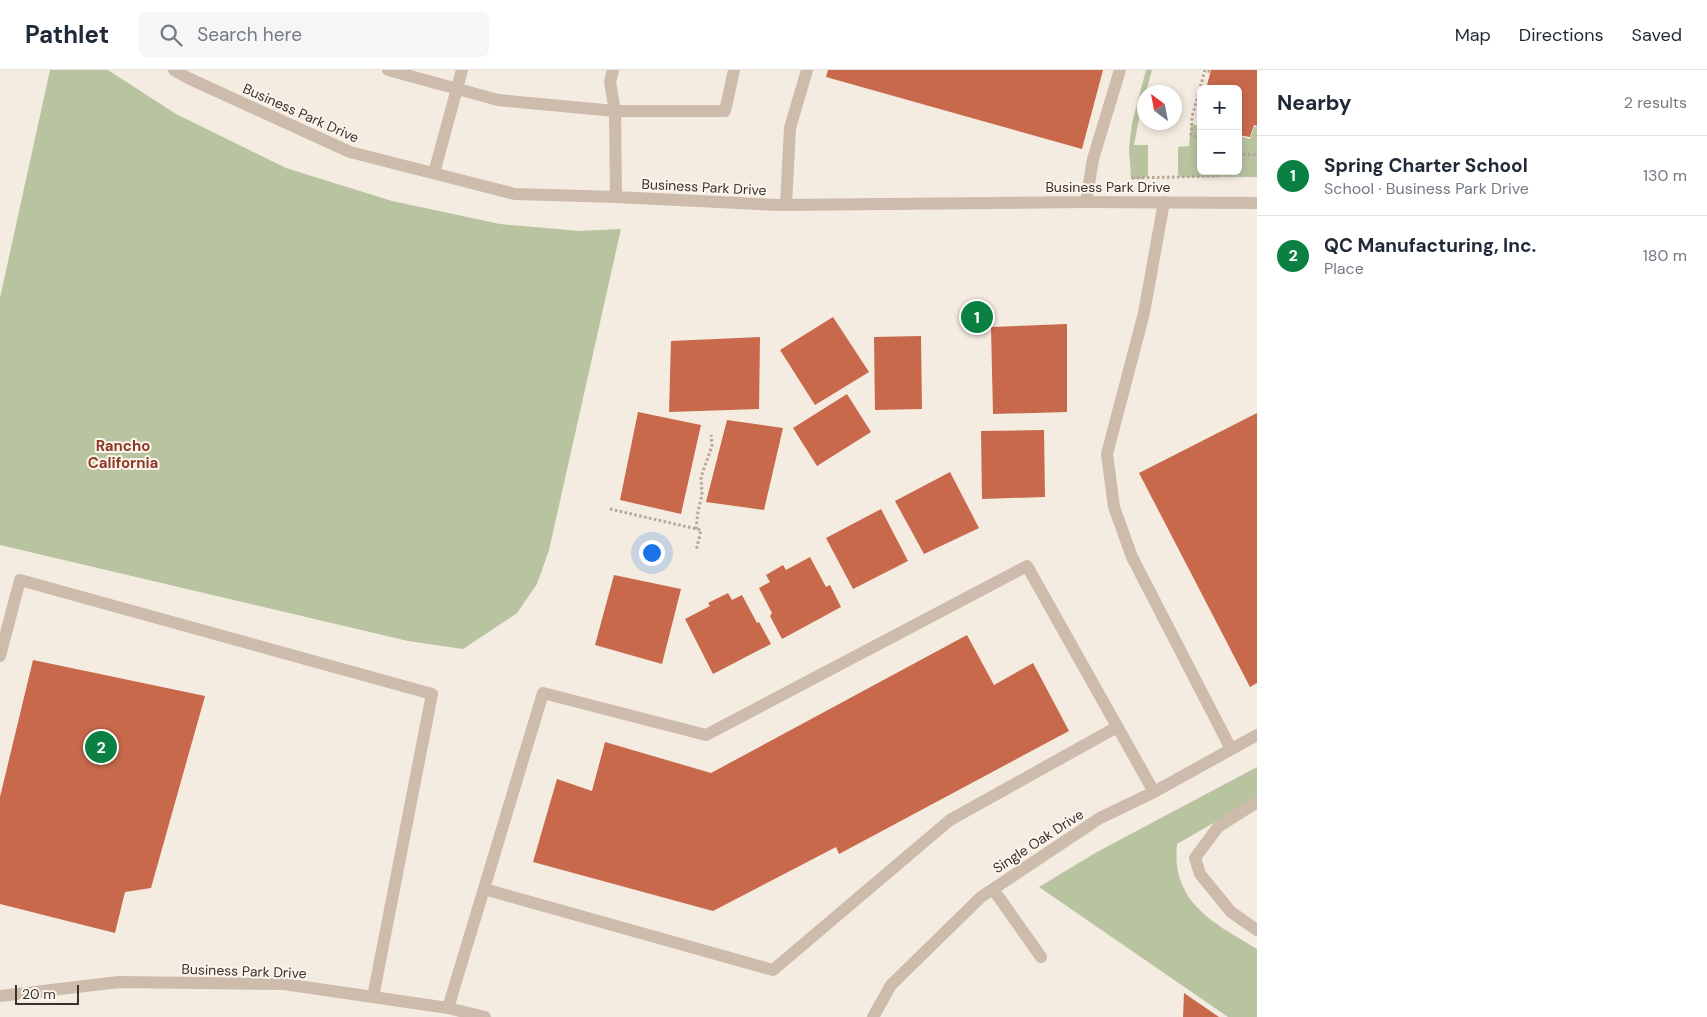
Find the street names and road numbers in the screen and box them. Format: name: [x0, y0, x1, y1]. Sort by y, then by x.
street label: Business Park Drive: [240, 79, 362, 147]
street label: Business Park Drive: [641, 175, 767, 199]
street label: Business Park Drive: [1045, 178, 1171, 196]
street label: Single Oak Drive: [989, 805, 1087, 877]
street label: Business Park Drive: [181, 960, 307, 982]

